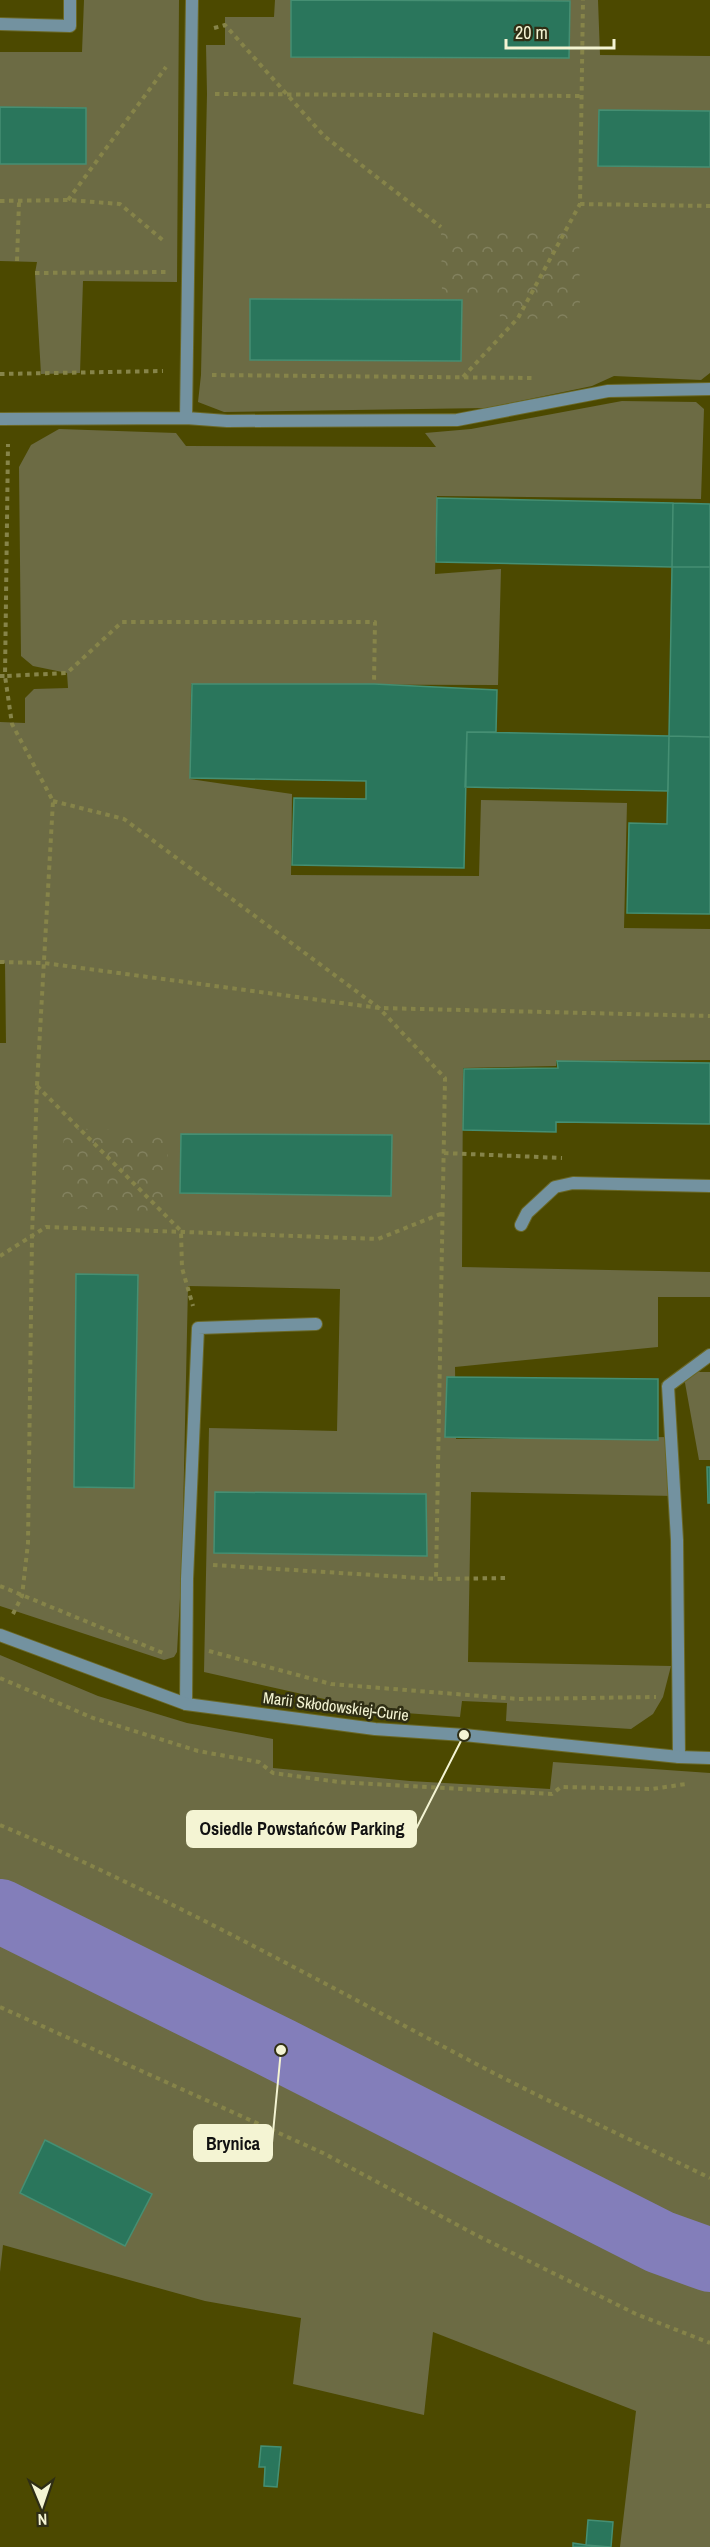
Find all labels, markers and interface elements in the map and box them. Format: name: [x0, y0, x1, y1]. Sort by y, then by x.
scale bar: [506, 12, 614, 50]
text: 20 m: [515, 20, 548, 45]
street label: Marii Skłodowskiej-Curie: [262, 1686, 410, 1726]
callout: Osiedle Powstańców Parking: [187, 1811, 416, 1847]
text: Osiedle Powstańców Parking: [199, 1816, 405, 1841]
callout: Brynica: [194, 2125, 272, 2161]
text: Brynica: [206, 2131, 261, 2156]
north arrow: [12, 2475, 72, 2535]
text: N: [37, 2509, 48, 2531]

